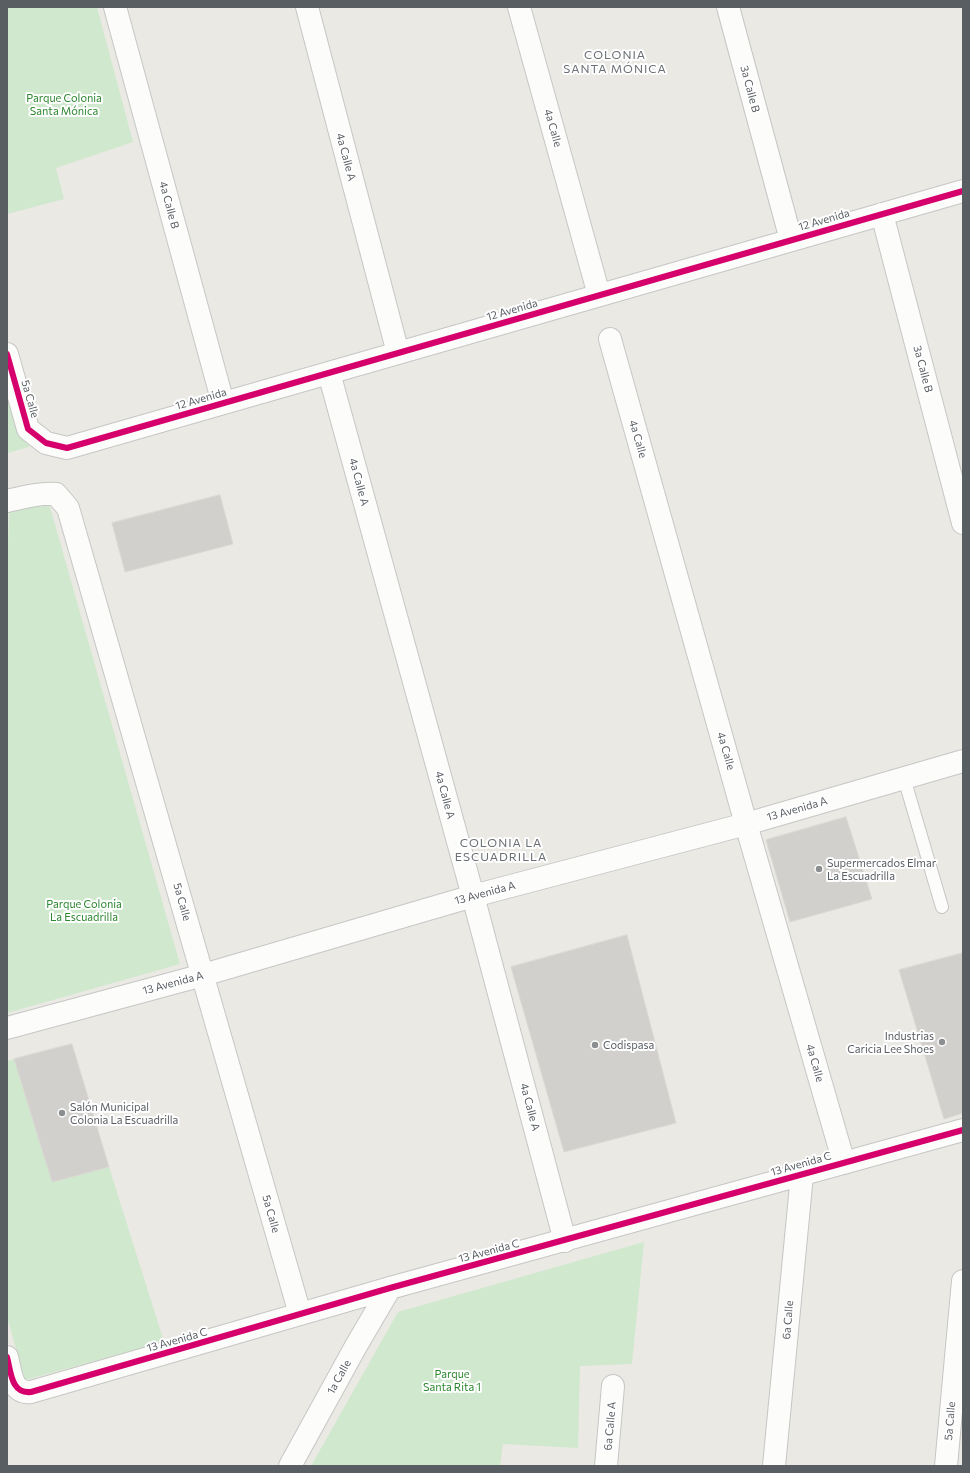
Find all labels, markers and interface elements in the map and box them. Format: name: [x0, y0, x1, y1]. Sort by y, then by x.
district label: COLONIA SANTA MÓNICA: [563, 48, 667, 76]
street label: 3a Calle B: [737, 64, 763, 114]
park label: Parque Colonia Santa Mónica: [26, 91, 102, 117]
street label: 4a Calle: [541, 107, 565, 149]
street label: 4a Calle A: [333, 132, 359, 182]
street label: 4a Calle B: [156, 180, 182, 230]
street label: 12 Avenida: [797, 206, 851, 234]
street label: 12 Avenida: [485, 296, 539, 324]
street label: 3a Calle B: [910, 344, 936, 394]
street label: 5a Calle: [18, 379, 42, 419]
street label: 12 Avenida: [174, 385, 228, 413]
street label: 4a Calle: [626, 418, 650, 460]
street label: 4a Calle A: [346, 457, 372, 507]
street label: 4a Calle: [714, 730, 738, 772]
street label: 4a Calle A: [432, 770, 458, 820]
street label: 13 Avenida A: [765, 794, 829, 824]
district label: COLONIA LA ESCUADRILLA: [455, 836, 547, 864]
place label: Supermercados Elmar La Escuadrilla: [827, 856, 936, 882]
marker: Supermercados Elmar La Escuadrilla: [814, 864, 824, 874]
street label: 13 Avenida A: [453, 879, 517, 907]
street label: 5a Calle: [170, 882, 194, 922]
park label: Parque Colonia La Escuadrilla: [46, 897, 122, 923]
street label: 13 Avenida A: [141, 969, 205, 997]
place label: Industrias Caricia Lee Shoes: [847, 1029, 934, 1055]
marker: Industrias Caricia Lee Shoes: [937, 1037, 947, 1047]
place label: Codispasa: [603, 1038, 654, 1052]
marker: Codispasa: [590, 1040, 600, 1050]
street label: 4a Calle: [803, 1042, 827, 1084]
street label: 4a Calle A: [517, 1082, 543, 1132]
place label: Salón Municipal Colonia La Escuadrilla: [70, 1100, 178, 1126]
marker: Salón Municipal Colonia La Escuadrilla: [57, 1108, 67, 1118]
street label: 13 Avenida C: [769, 1149, 833, 1179]
street label: 5a Calle: [259, 1194, 283, 1234]
street label: 13 Avenida C: [457, 1237, 521, 1265]
street label: 6a Calle: [780, 1300, 796, 1340]
street label: 13 Avenida C: [145, 1325, 209, 1355]
street label: 1a Calle: [324, 1358, 354, 1396]
park label: Parque Santa Rita 1: [423, 1367, 481, 1393]
street label: 6a Calle A: [601, 1401, 619, 1451]
street label: 5a Calle: [942, 1401, 958, 1441]

